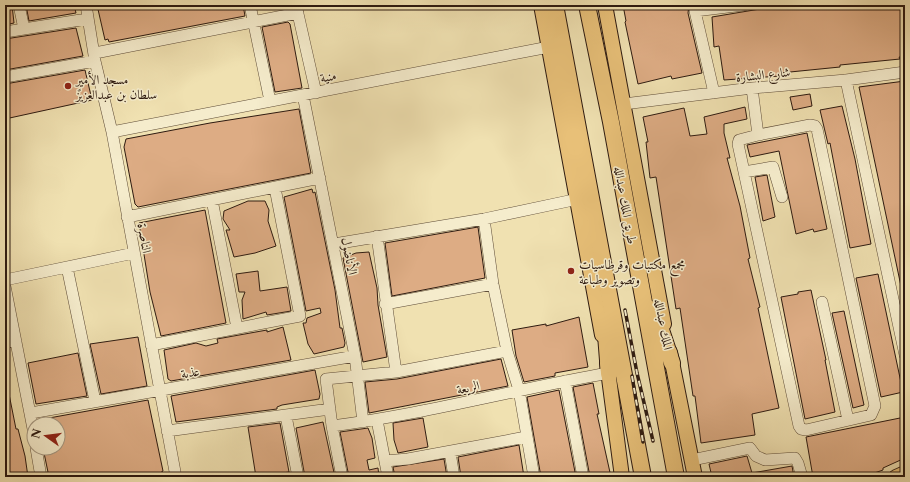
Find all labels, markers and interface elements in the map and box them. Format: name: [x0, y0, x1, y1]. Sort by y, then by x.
street label: شارع البشارة: [735, 63, 791, 89]
street label: منية: [318, 67, 338, 85]
place label: ٍمسجد الأمير سلطان بن عبدالعزيز: [74, 71, 157, 103]
marker: ٍمسجد الأمير سلطان بن عبدالعزيز: [63, 81, 73, 91]
street label: طريق الملك عبدالله: [610, 165, 641, 246]
street label: الناصرة: [134, 222, 156, 255]
street label: الأناضول: [338, 236, 362, 277]
place label: مجمع مكتبات وقرطاسيات وتصوير وطباعة: [579, 256, 686, 288]
marker: مجمع مكتبات وقرطاسيات وتصوير وطباعة: [566, 266, 576, 276]
street label: الملك عبدالله: [650, 297, 677, 351]
street label: عذبة: [179, 363, 201, 382]
street label: الريعة: [455, 377, 481, 398]
north arrow: [26, 416, 66, 456]
text: N: [28, 427, 44, 440]

